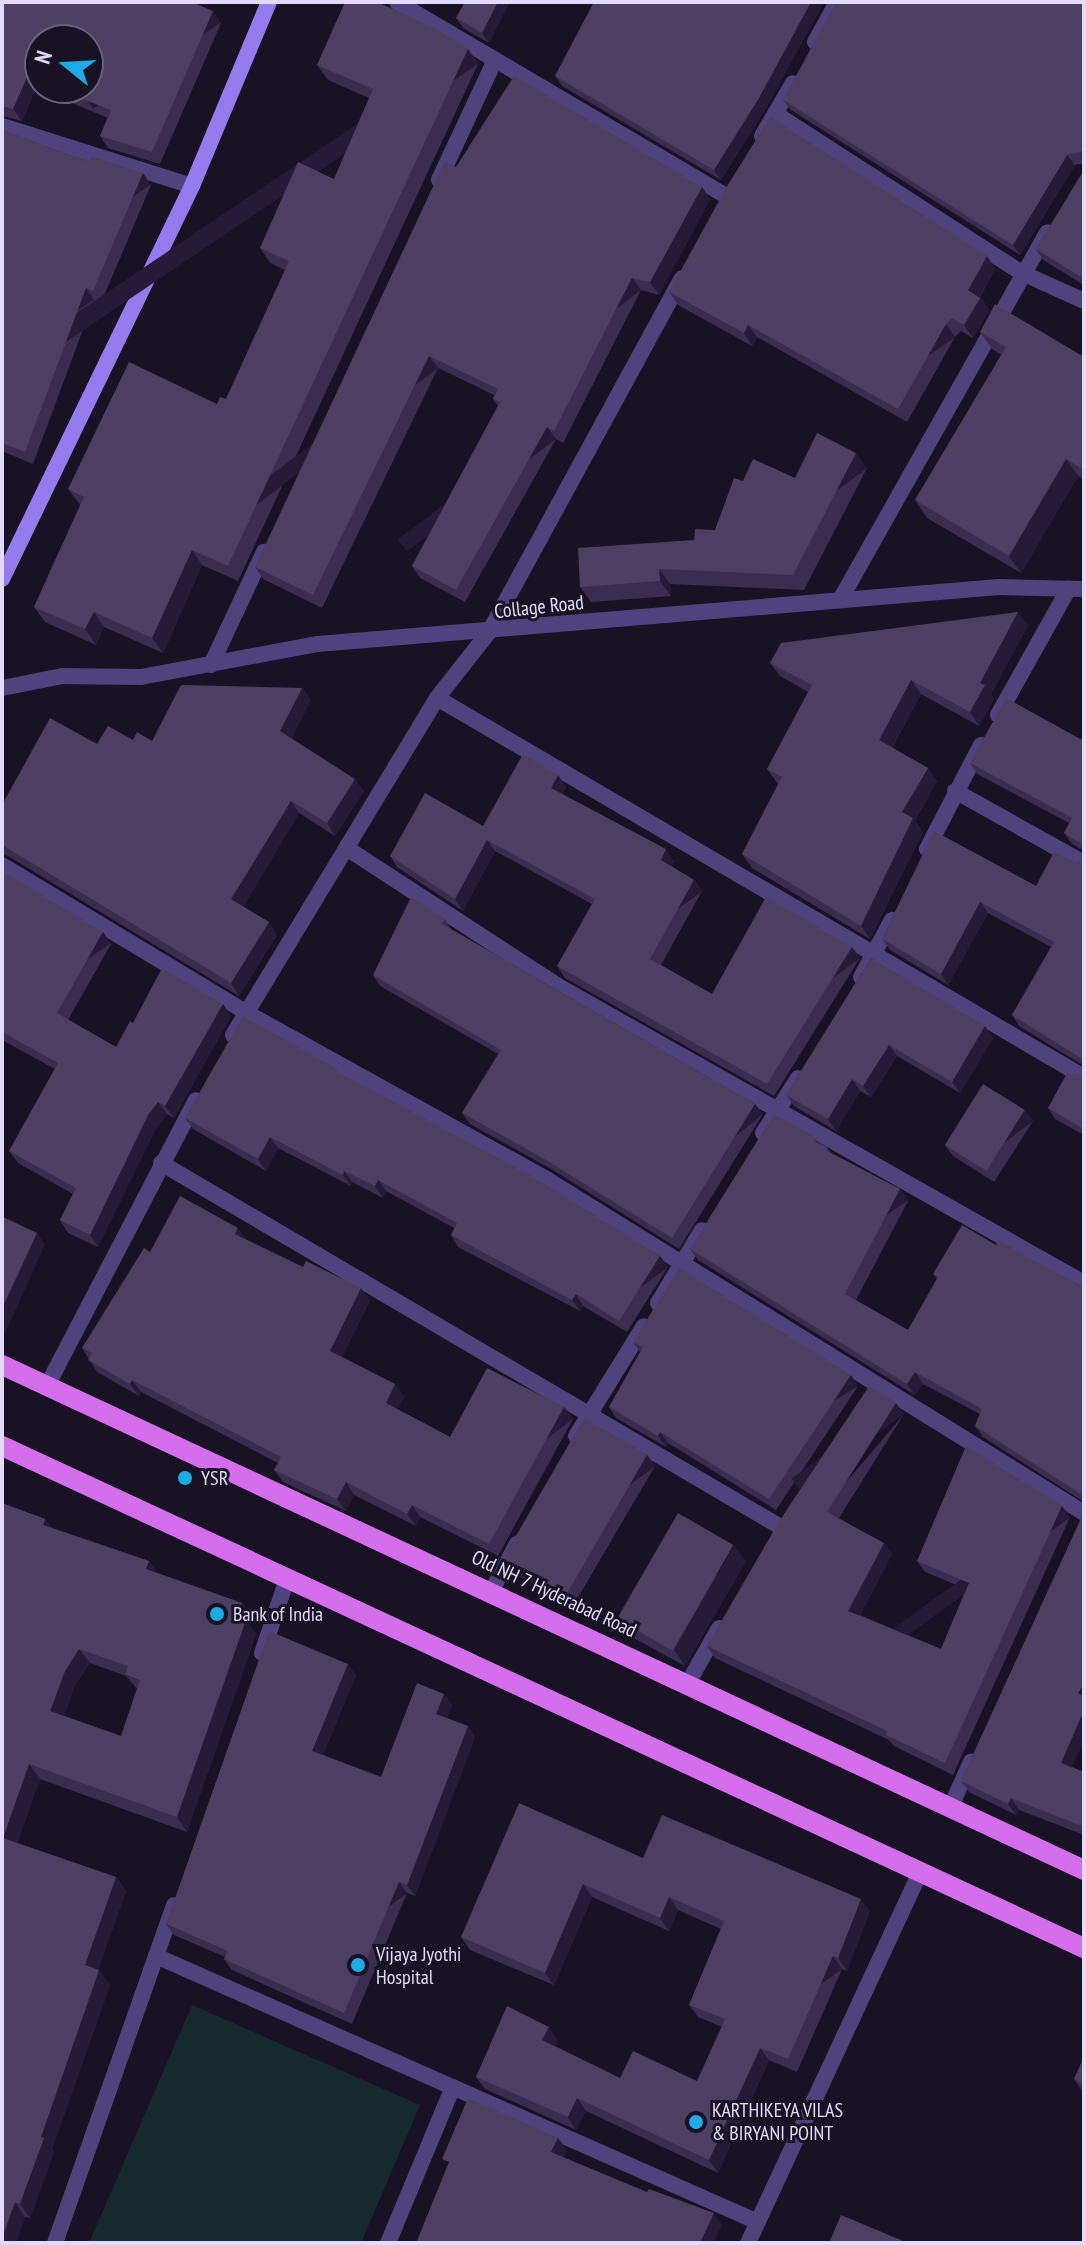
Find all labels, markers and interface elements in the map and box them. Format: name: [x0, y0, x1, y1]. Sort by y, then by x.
north arrow: [24, 24, 104, 104]
text: N: [28, 47, 58, 67]
street label: Collage Road: [493, 590, 585, 624]
place label: YSR: [201, 1466, 228, 1490]
marker: YSR: [176, 1469, 194, 1487]
street label: Old NH 7 Hyderabad Road: [467, 1545, 641, 1643]
place label: Bank of India: [233, 1602, 323, 1626]
marker: Bank of India: [208, 1605, 226, 1623]
place label: Vijaya Jyothi Hospital: [376, 1942, 461, 1989]
marker: Vijaya Jyothi Hospital: [347, 1954, 369, 1976]
place label: KARTHIKEYA VILAS & BIRYANI POINT: [712, 2098, 844, 2145]
marker: KARTHIKEYA VILAS & BIRYANI POINT: [687, 2113, 705, 2131]

